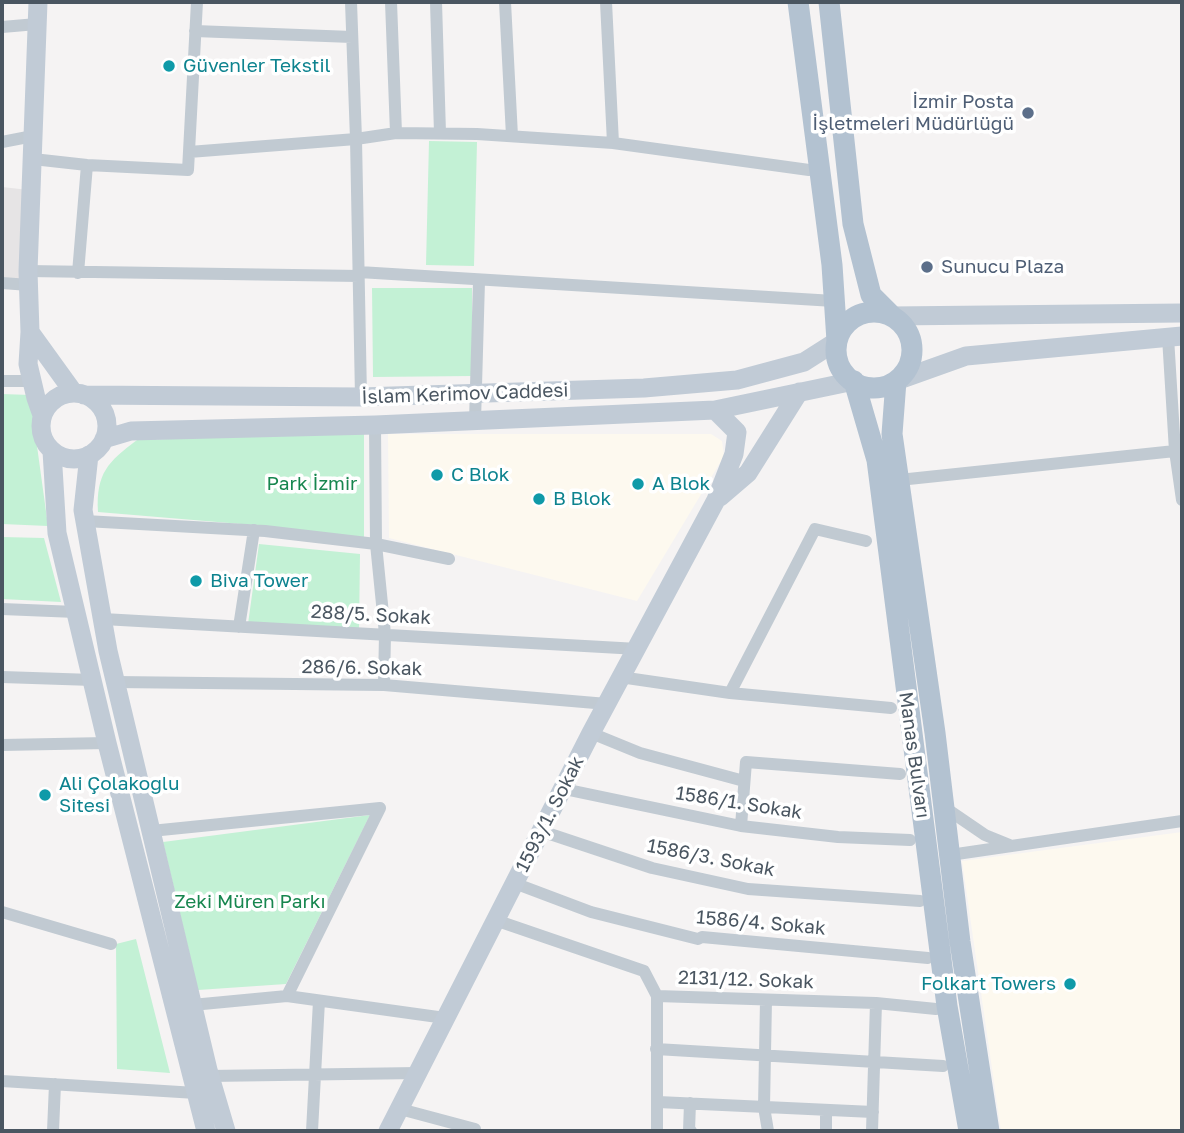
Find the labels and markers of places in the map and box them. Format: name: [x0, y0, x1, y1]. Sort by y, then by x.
place label: Güvenler Tekstil: [183, 55, 331, 77]
marker: Güvenler Tekstil: [161, 58, 177, 74]
place label: İzmir Posta İşletmeleri Müdürlüğü: [812, 91, 1014, 135]
marker: İzmir Posta İşletmeleri Müdürlüğü: [1020, 105, 1036, 121]
place label: Sunucu Plaza: [941, 256, 1064, 278]
marker: Sunucu Plaza: [919, 259, 935, 275]
place label: C Blok: [451, 464, 509, 486]
marker: C Blok: [429, 467, 445, 483]
place label: A Blok: [652, 473, 710, 495]
marker: A Blok: [630, 476, 646, 492]
place label: B Blok: [553, 488, 611, 510]
marker: B Blok: [531, 491, 547, 507]
place label: Biva Tower: [210, 570, 308, 592]
marker: Biva Tower: [188, 573, 204, 589]
place label: Ali Çolakoğlu Sitesi: [59, 773, 179, 817]
marker: Ali Çolakoğlu Sitesi: [37, 787, 53, 803]
place label: Folkart Towers: [921, 973, 1056, 995]
marker: Folkart Towers: [1062, 976, 1078, 992]

